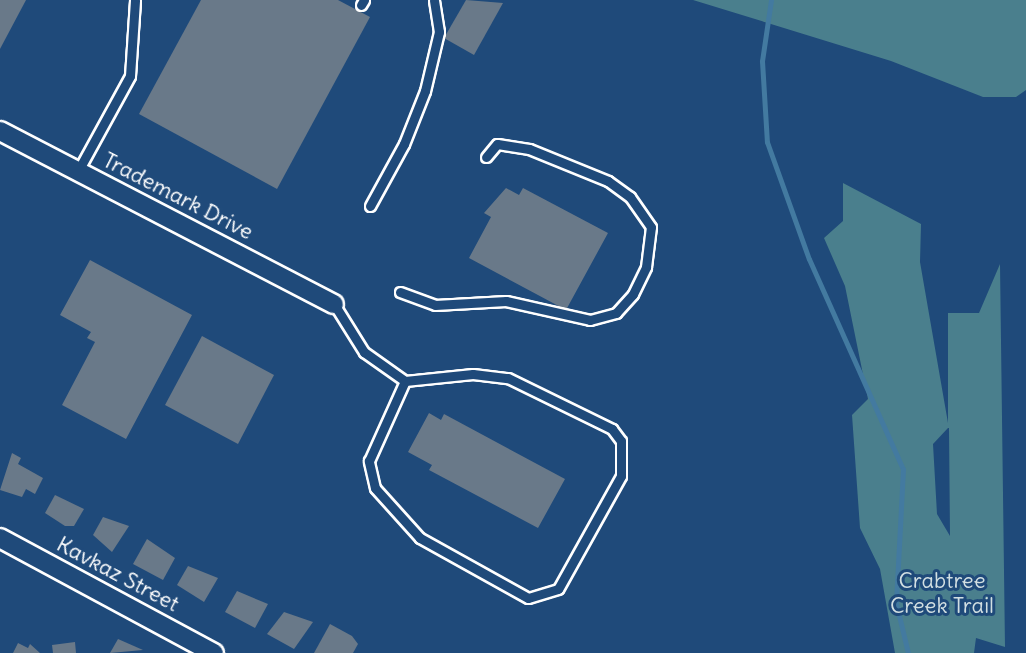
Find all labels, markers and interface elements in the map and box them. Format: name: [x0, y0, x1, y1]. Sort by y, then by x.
street label: Trademark Drive: [98, 147, 258, 245]
street label: Kavkaz Street: [52, 531, 184, 617]
park label: Crabtree Creek Trail: [890, 567, 994, 618]

